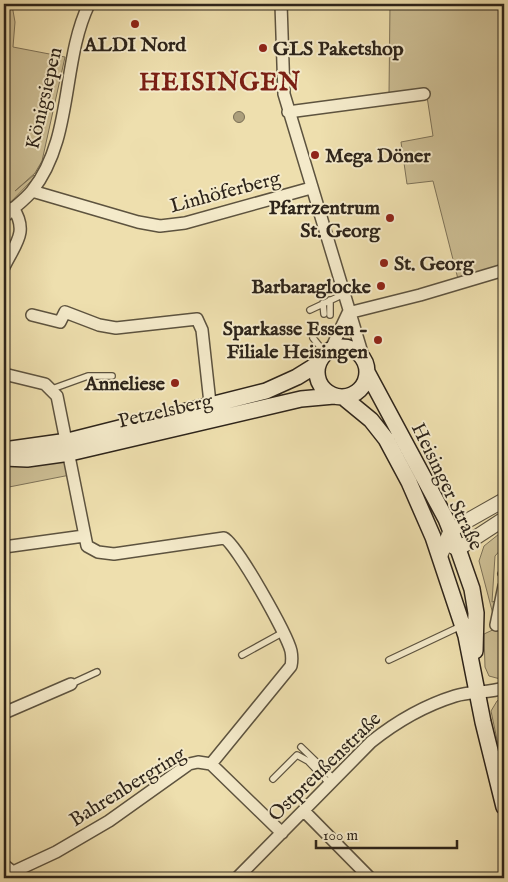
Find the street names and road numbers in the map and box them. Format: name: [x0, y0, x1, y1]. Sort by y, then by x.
street label: Königsiepen: [21, 44, 68, 152]
street label: Linhöferberg: [167, 165, 284, 219]
street label: Petzelsberg: [116, 388, 216, 434]
street label: Heisinger Straße: [405, 419, 488, 555]
street label: Ostpreußenstraße: [263, 707, 387, 827]
street label: Bahrenbergring: [65, 741, 191, 833]

